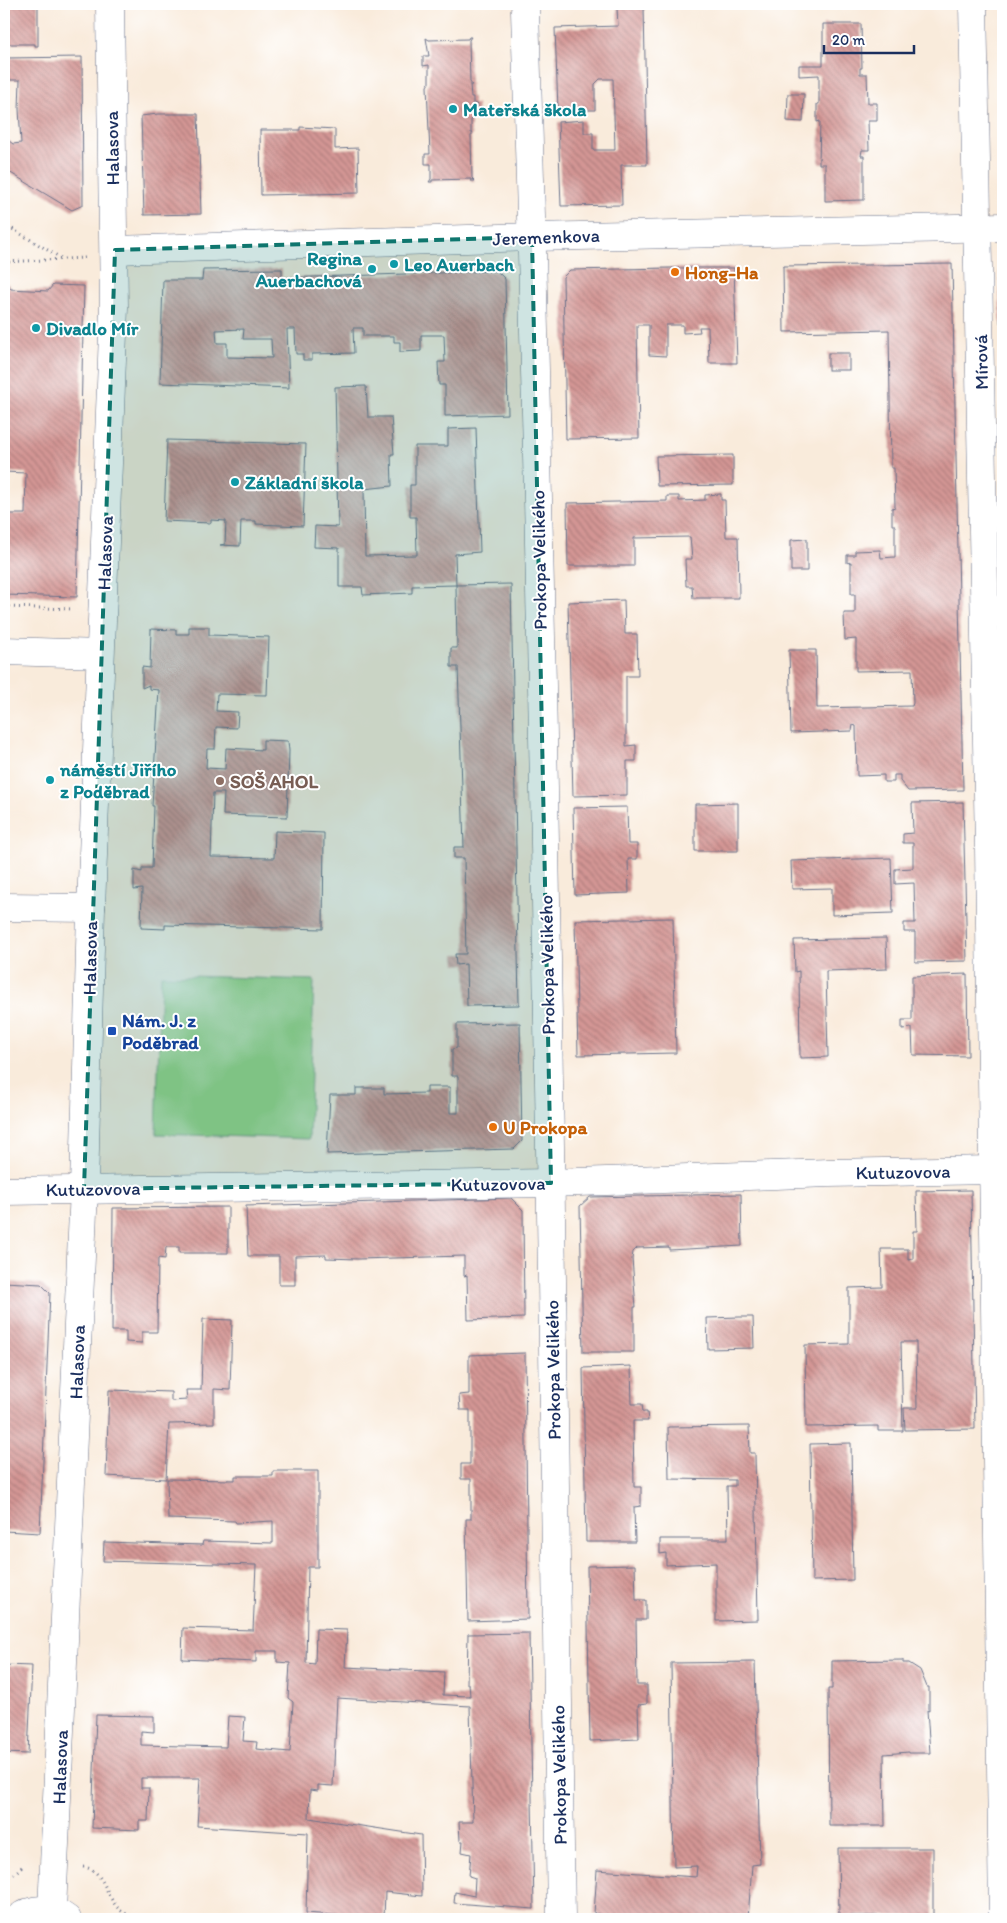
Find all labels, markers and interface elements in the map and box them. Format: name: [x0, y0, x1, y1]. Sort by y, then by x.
scale bar: [824, 22, 914, 54]
text: 20 m: [832, 31, 866, 49]
place label: Mateřská škola: [463, 98, 587, 121]
marker: Mateřská škola: [447, 103, 459, 115]
street label: Halasova: [100, 110, 124, 185]
street label: Jeremenkova: [492, 224, 600, 250]
place label: Regina Auerbachová: [255, 247, 363, 292]
place label: Leo Auerbach: [404, 253, 515, 276]
marker: Leo Auerbach: [388, 258, 400, 270]
place label: Hong-Ha: [685, 261, 759, 284]
marker: Regina Auerbachová: [366, 263, 378, 275]
marker: Hong-Ha: [669, 266, 681, 278]
place label: Divadlo Mír: [46, 317, 139, 340]
marker: Divadlo Mír: [30, 322, 42, 334]
street label: Mírová: [969, 334, 993, 390]
place label: Základní škola: [245, 471, 364, 494]
marker: Základní škola: [229, 476, 241, 488]
street label: Prokopa Velikého: [526, 490, 552, 630]
street label: Halasova: [92, 515, 118, 591]
place label: náměstí Jiřího z Poděbrad: [59, 758, 177, 803]
place label: SOŠ AHOL: [230, 770, 318, 793]
marker: náměstí Jiřího z Poděbrad: [44, 774, 56, 786]
marker: SOŠ AHOL: [214, 775, 226, 787]
street label: Prokopa Velikého: [534, 895, 560, 1035]
street label: Halasova: [78, 920, 102, 995]
place label: Nám. J. z Poděbrad: [122, 1009, 199, 1054]
marker: Nám. J. z Poděbrad: [106, 1025, 118, 1037]
place label: U Prokopa: [503, 1116, 587, 1139]
marker: U Prokopa: [487, 1121, 499, 1133]
street label: Kutuzovova: [855, 1160, 951, 1184]
street label: Kutuzovova: [450, 1172, 546, 1196]
street label: Kutuzovova: [45, 1177, 141, 1201]
street label: Prokopa Velikého: [540, 1300, 566, 1440]
street label: Halasova: [64, 1324, 90, 1400]
street label: Prokopa Velikého: [546, 1705, 572, 1845]
street label: Halasova: [47, 1729, 73, 1805]

